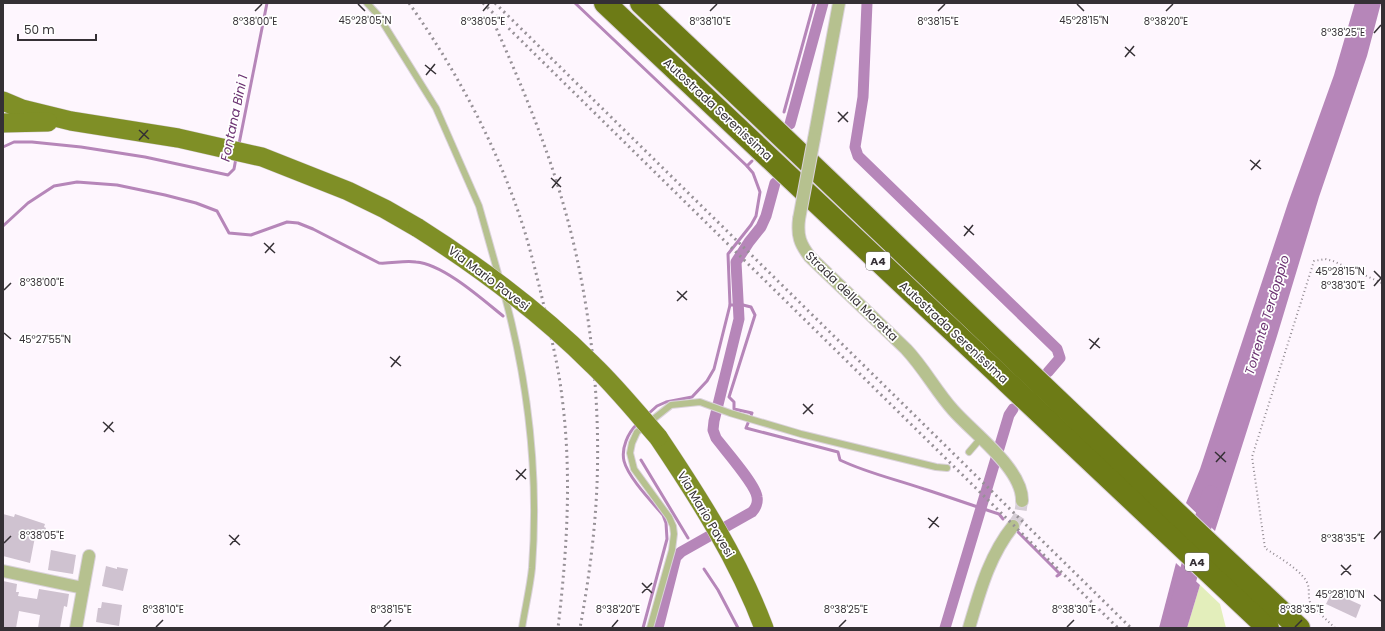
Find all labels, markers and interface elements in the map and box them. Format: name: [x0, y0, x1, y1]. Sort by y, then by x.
text: 45°28'05"N: [339, 13, 391, 28]
text: 45°28'15"N: [1059, 13, 1109, 28]
text: 8°38'00"E: [233, 14, 277, 29]
text: 8°38'05"E: [461, 14, 505, 29]
text: 8°38'10"E: [689, 14, 731, 29]
text: 8°38'15"E: [917, 14, 959, 29]
text: 8°38'20"E: [1144, 14, 1188, 29]
scale bar: [18, 16, 96, 42]
text: 50 m: [24, 21, 55, 38]
text: 8°38'25"E: [1321, 25, 1365, 40]
street label: Autostrada Serenissima: [660, 54, 776, 164]
water label: Fontana Bini 1: [216, 73, 252, 163]
street label: Via Mario Pavesi: [445, 242, 533, 314]
street label: Strada della Moretta: [802, 247, 902, 345]
road number: A4: [866, 252, 890, 270]
water label: Torrente Terdoppio: [1240, 253, 1294, 377]
text: 45°28'15"N: [1315, 264, 1365, 279]
text: 8°38'00"E: [20, 275, 64, 290]
street label: Autostrada Serenissima: [896, 277, 1012, 387]
text: 8°38'30"E: [1321, 278, 1365, 293]
text: 45°27'55"N: [19, 332, 71, 347]
street label: Via Mario Pavesi: [674, 468, 738, 560]
text: 8°38'05"E: [20, 528, 64, 543]
text: 8°38'35"E: [1321, 531, 1365, 546]
road number: A4: [1185, 553, 1209, 571]
text: 45°28'10"N: [1315, 587, 1365, 602]
text: 8°38'10"E: [142, 602, 184, 617]
text: 8°38'15"E: [370, 602, 412, 617]
text: 8°38'20"E: [596, 602, 640, 617]
text: 8°38'25"E: [824, 602, 868, 617]
text: 8°38'30"E: [1052, 602, 1096, 617]
text: 8°38'35"E: [1280, 602, 1324, 617]

